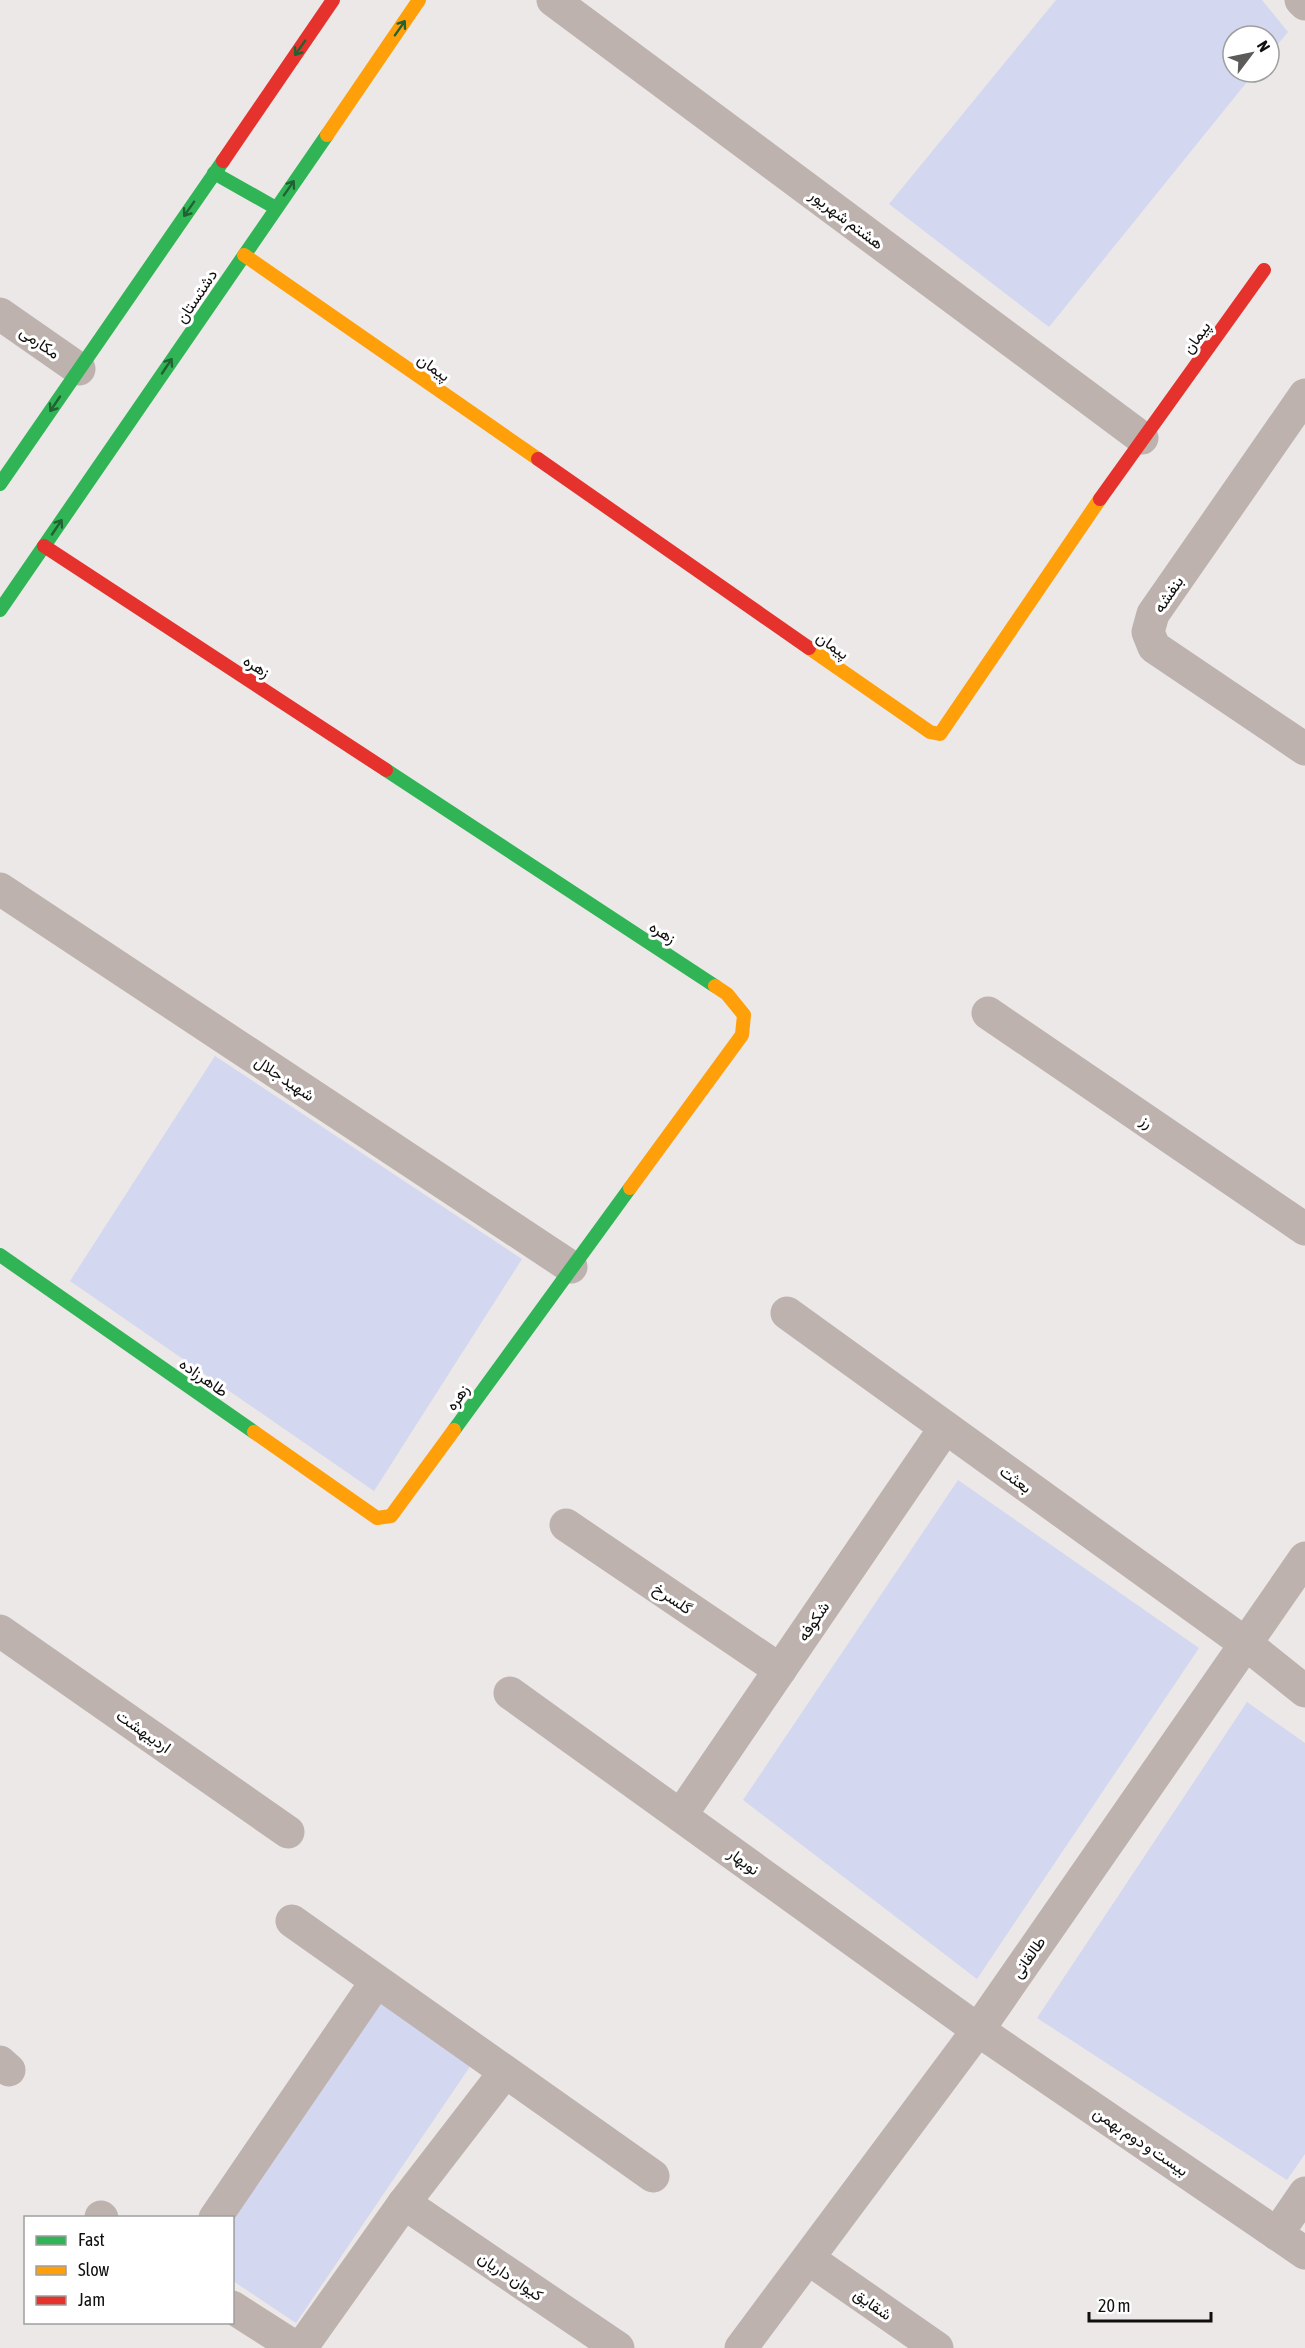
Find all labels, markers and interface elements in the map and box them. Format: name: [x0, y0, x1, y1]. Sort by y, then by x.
one-way arrow: [394, 20, 406, 36]
north arrow: [1221, 24, 1281, 84]
text: N: [1254, 37, 1274, 55]
one-way arrow: [294, 40, 306, 56]
one-way arrow: [283, 180, 296, 197]
street label: هشتم شهریور: [804, 185, 888, 254]
one-way arrow: [183, 200, 196, 217]
street label: دشتستان: [172, 266, 221, 327]
street label: پیمان: [1178, 317, 1216, 358]
street label: مکارمی: [16, 322, 63, 364]
street label: پیمان: [413, 349, 454, 387]
one-way arrow: [161, 359, 173, 375]
one-way arrow: [49, 395, 61, 412]
one-way arrow: [51, 519, 63, 536]
street label: بنفشه: [1149, 572, 1187, 616]
street label: پیمان: [812, 627, 853, 665]
street label: زهره: [239, 651, 274, 683]
street label: زهره: [645, 917, 680, 949]
street label: شهید جلال: [251, 1052, 318, 1106]
street label: رز: [1136, 1110, 1156, 1133]
street label: طاهرزاده: [175, 1354, 232, 1402]
street label: زهره: [442, 1380, 474, 1415]
street label: بعثت: [996, 1462, 1035, 1497]
street label: گلسرخ: [649, 1579, 696, 1620]
street label: شکوفه: [793, 1598, 834, 1645]
street label: اردیبهشت: [112, 1706, 175, 1758]
street label: نوبهار: [723, 1843, 763, 1880]
street label: طالقانی: [1007, 1933, 1050, 1982]
street label: بیست و دوم بهمن: [1089, 2103, 1192, 2181]
legend: [24, 2216, 234, 2324]
text: Fast: [78, 2229, 105, 2250]
street label: کیوان داریان: [474, 2248, 547, 2306]
text: Slow: [78, 2259, 109, 2280]
street label: شقایق: [849, 2285, 895, 2325]
scale bar: [1089, 2285, 1210, 2323]
text: Jam: [78, 2289, 105, 2310]
text: 20 m: [1098, 2295, 1130, 2316]

